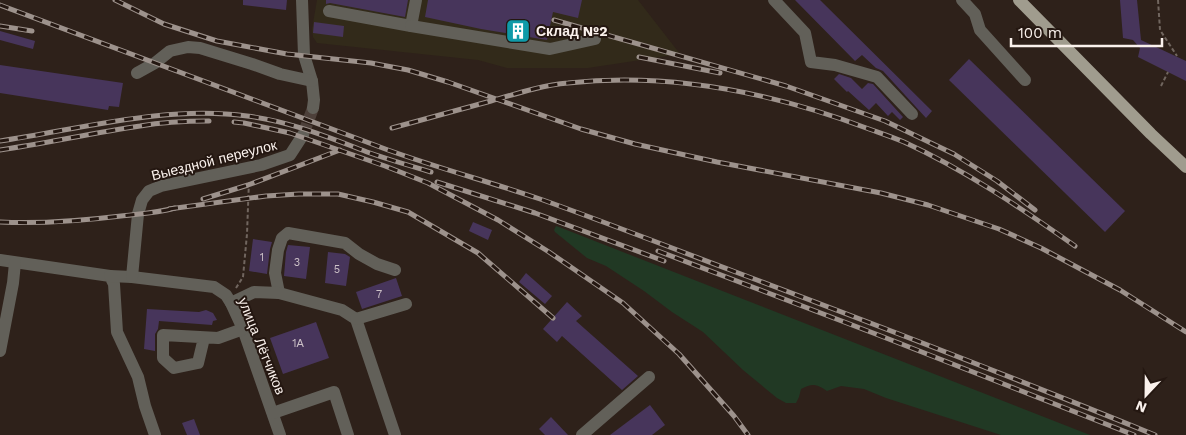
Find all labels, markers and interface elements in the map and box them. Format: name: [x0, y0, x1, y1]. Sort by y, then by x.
scale bar: [1011, 15, 1162, 47]
building icon: Склад №2: [505, 18, 531, 44]
place label: Склад №2: [536, 23, 608, 39]
text: 100 m: [1018, 24, 1062, 42]
street label: Выездной переулок: [149, 136, 279, 183]
house number: 1: [260, 251, 264, 264]
house number: 3: [294, 256, 300, 269]
house number: 5: [334, 263, 340, 276]
house number: 7: [376, 288, 382, 301]
street label: улица Лётчиков: [235, 295, 289, 397]
house number: 1А: [292, 337, 304, 350]
north arrow: [1121, 370, 1171, 420]
text: N: [1133, 398, 1149, 416]

